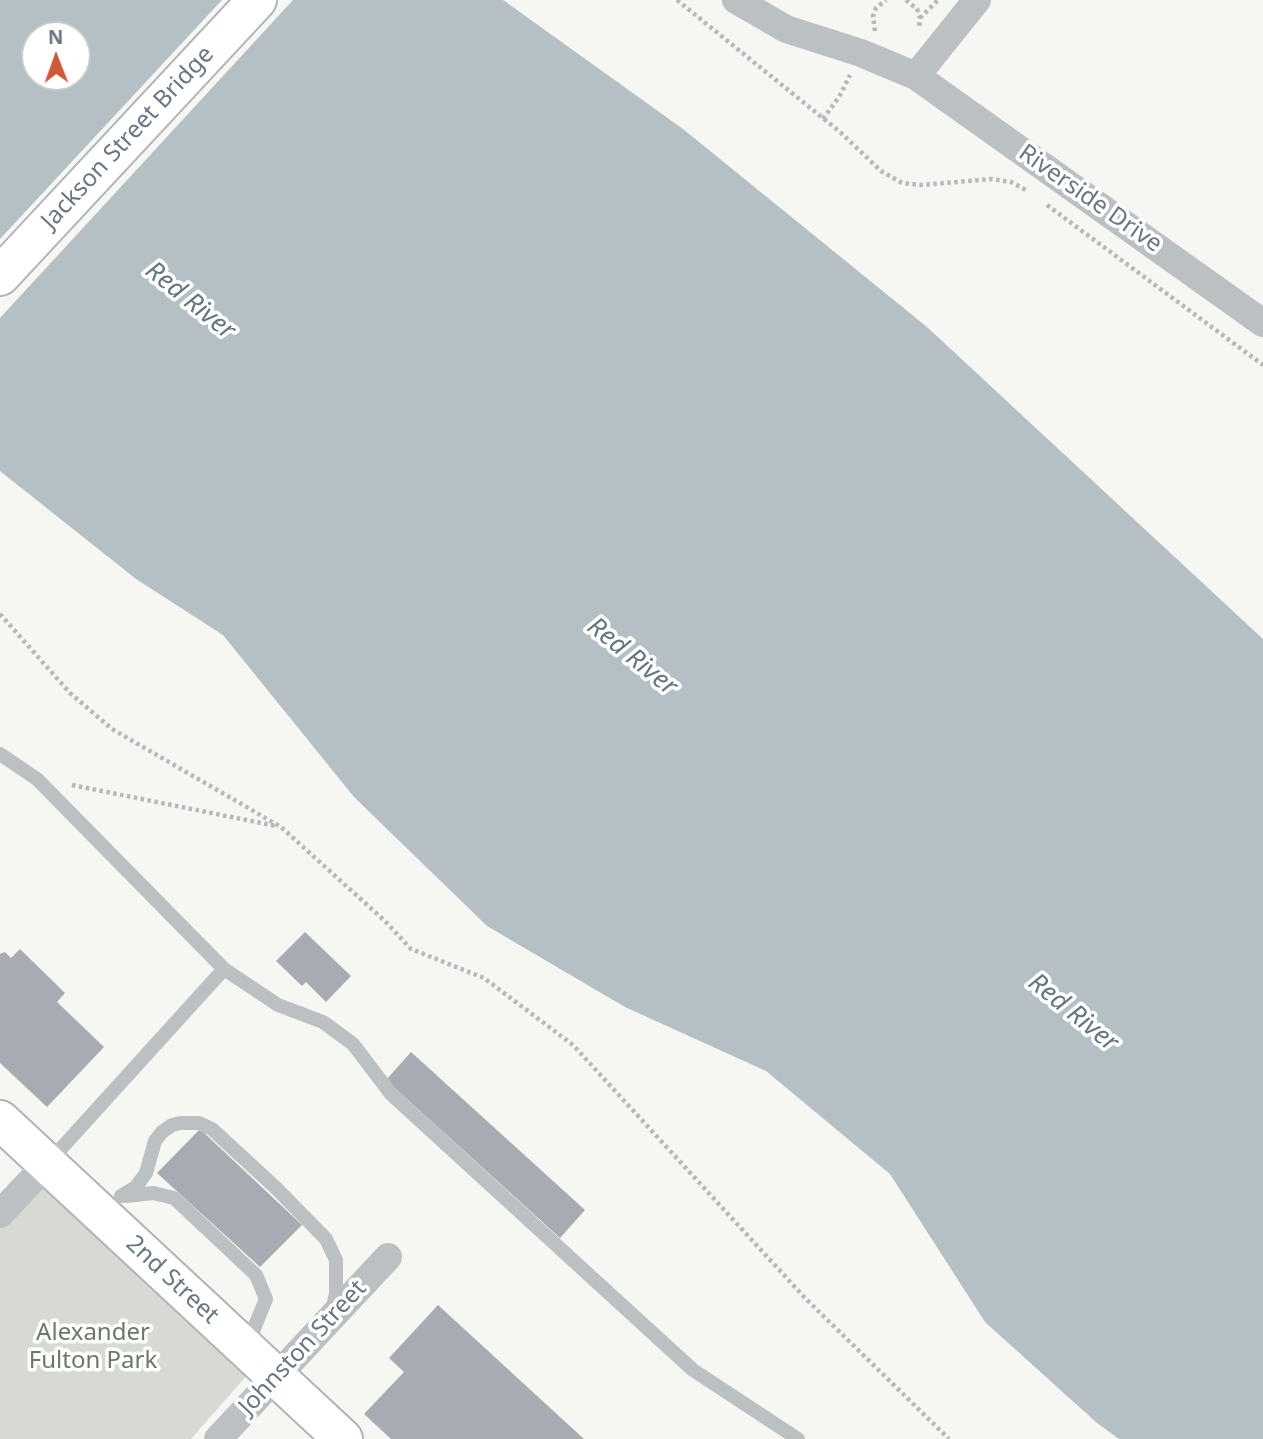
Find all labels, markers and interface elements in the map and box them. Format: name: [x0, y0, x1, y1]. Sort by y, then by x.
north arrow: [21, 21, 91, 91]
text: N: [48, 24, 64, 50]
street label: Jackson Street Bridge: [36, 41, 220, 235]
street label: Riverside Drive: [1013, 139, 1167, 259]
water label: Red River: [139, 255, 241, 347]
water label: Red River: [581, 611, 683, 703]
water label: Red River: [1022, 967, 1124, 1059]
street label: 2nd Street: [120, 1230, 224, 1330]
street label: Johnston Street: [233, 1275, 373, 1421]
park label: Alexander Fulton Park: [29, 1319, 157, 1375]

